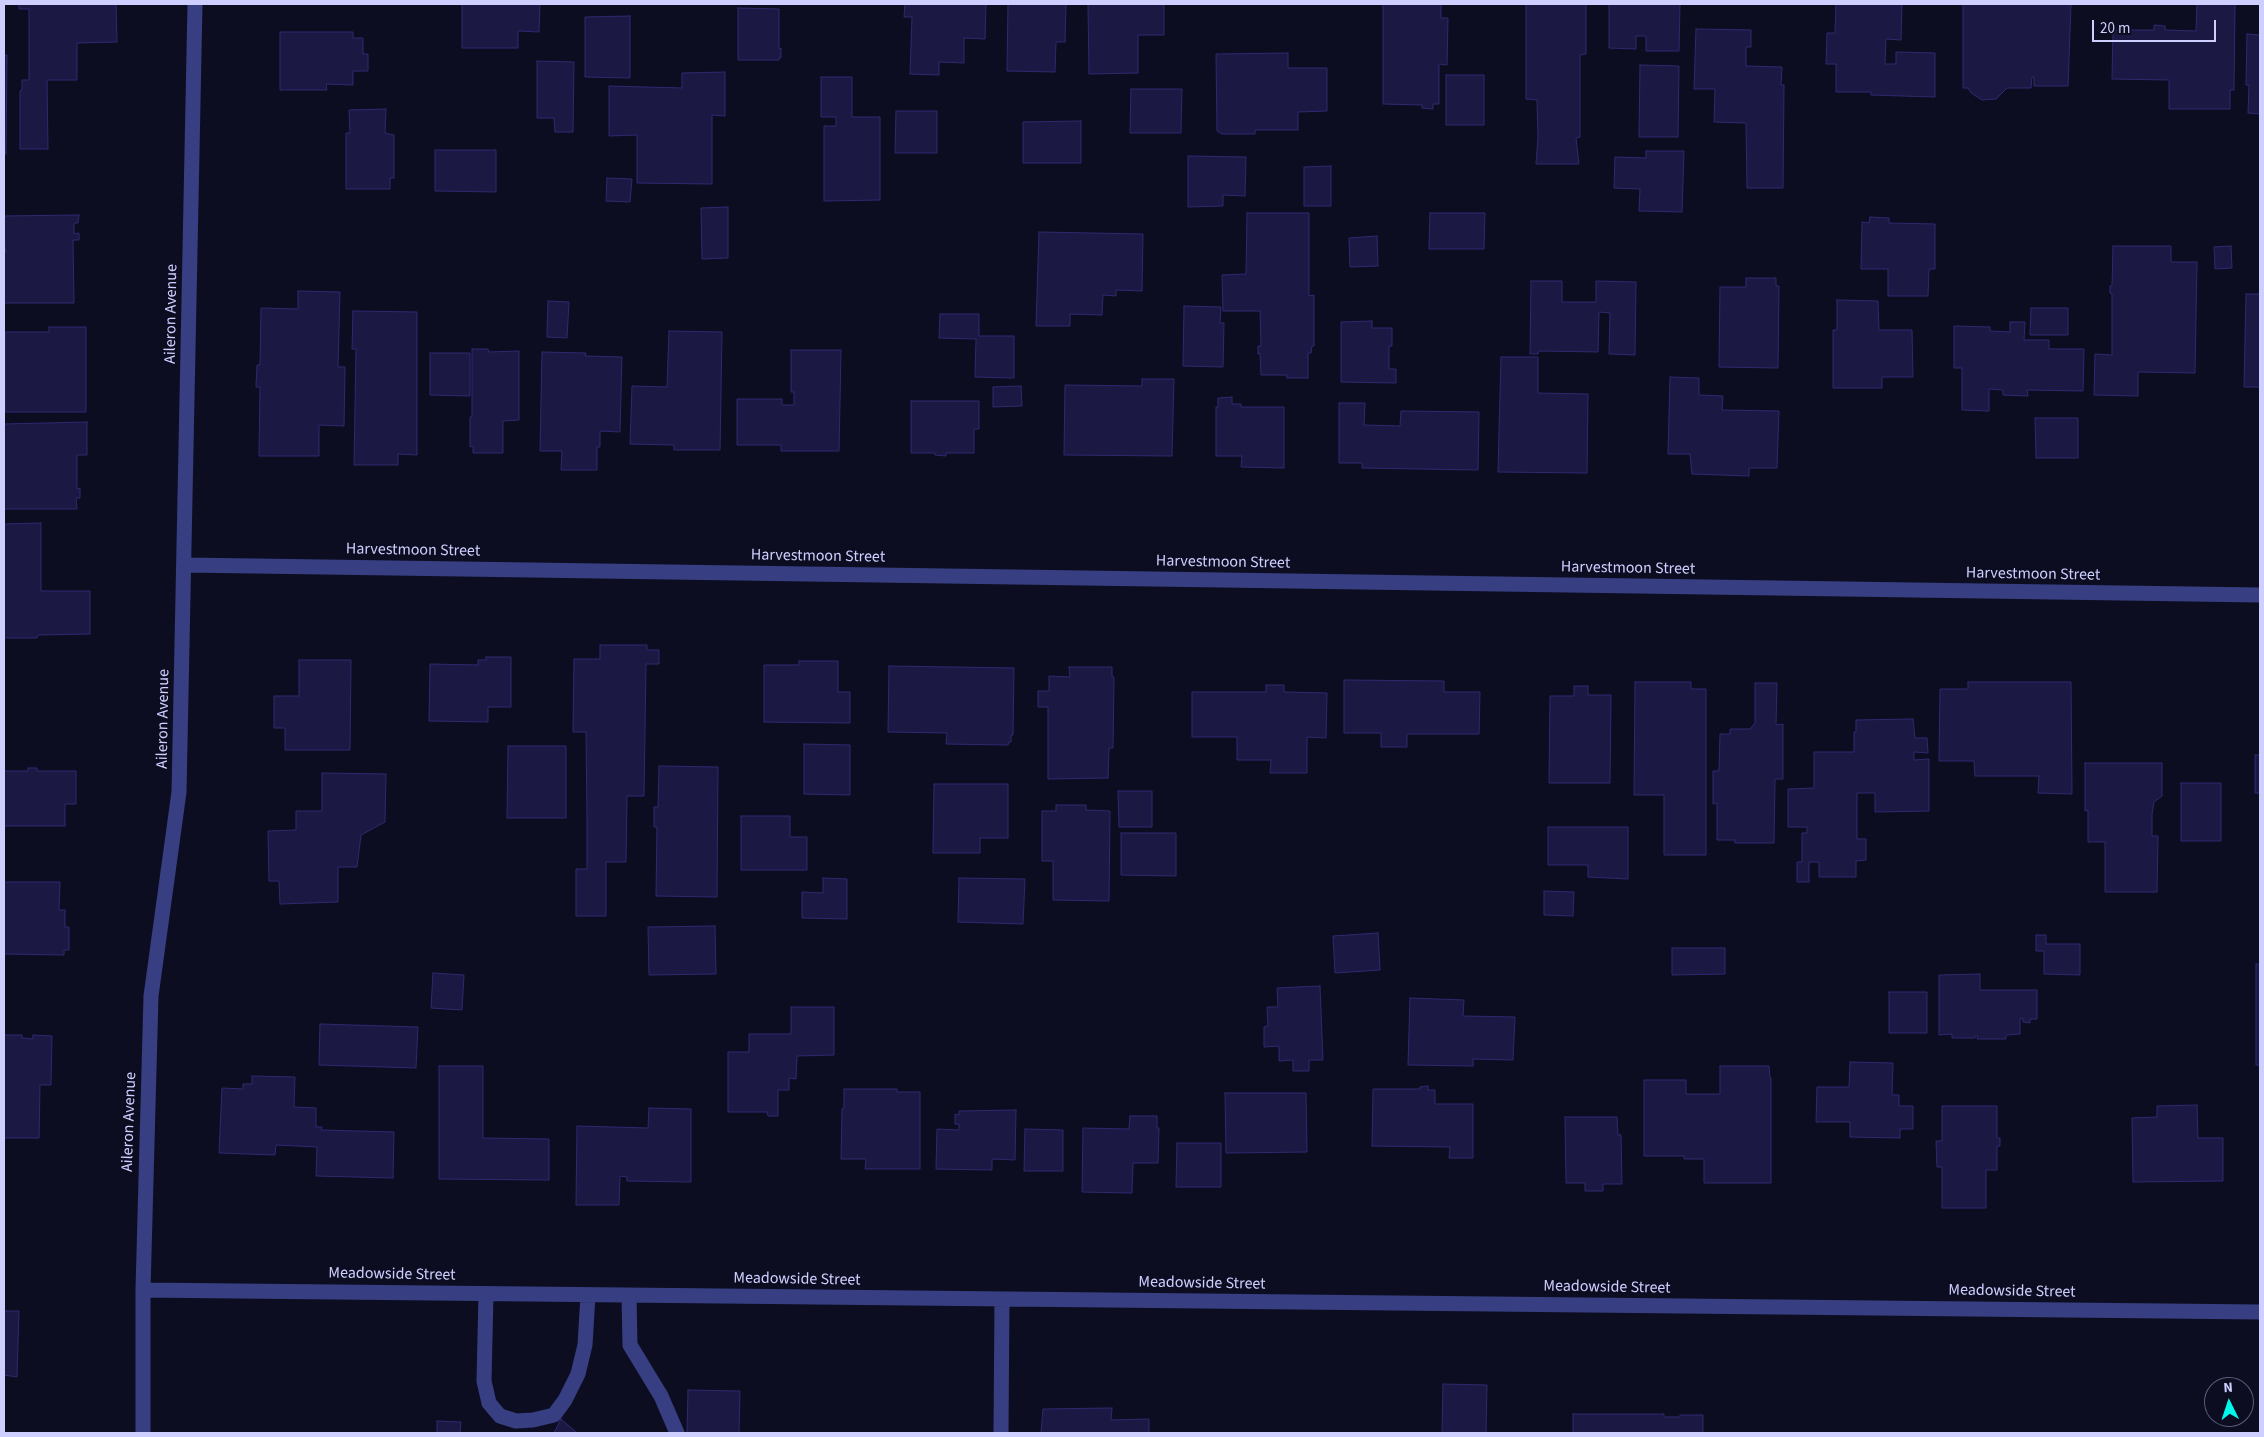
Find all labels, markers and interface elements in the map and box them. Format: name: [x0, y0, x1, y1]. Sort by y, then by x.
scale bar: [2094, 10, 2218, 42]
text: 20 m: [2100, 18, 2130, 39]
street label: Aileron Avenue: [162, 264, 182, 364]
street label: Harvestmoon Street: [346, 540, 480, 562]
street label: Harvestmoon Street: [751, 546, 885, 568]
street label: Harvestmoon Street: [1156, 552, 1290, 574]
street label: Harvestmoon Street: [1561, 558, 1695, 580]
street label: Harvestmoon Street: [1966, 564, 2100, 586]
street label: Aileron Avenue: [154, 669, 174, 769]
street label: Aileron Avenue: [119, 1072, 141, 1172]
street label: Meadowside Street: [328, 1264, 456, 1286]
street label: Meadowside Street: [733, 1269, 861, 1291]
street label: Meadowside Street: [1138, 1273, 1266, 1295]
street label: Meadowside Street: [1543, 1277, 1671, 1299]
street label: Meadowside Street: [1948, 1281, 2076, 1303]
north arrow: [2204, 1377, 2254, 1427]
text: N: [2223, 1378, 2233, 1398]

